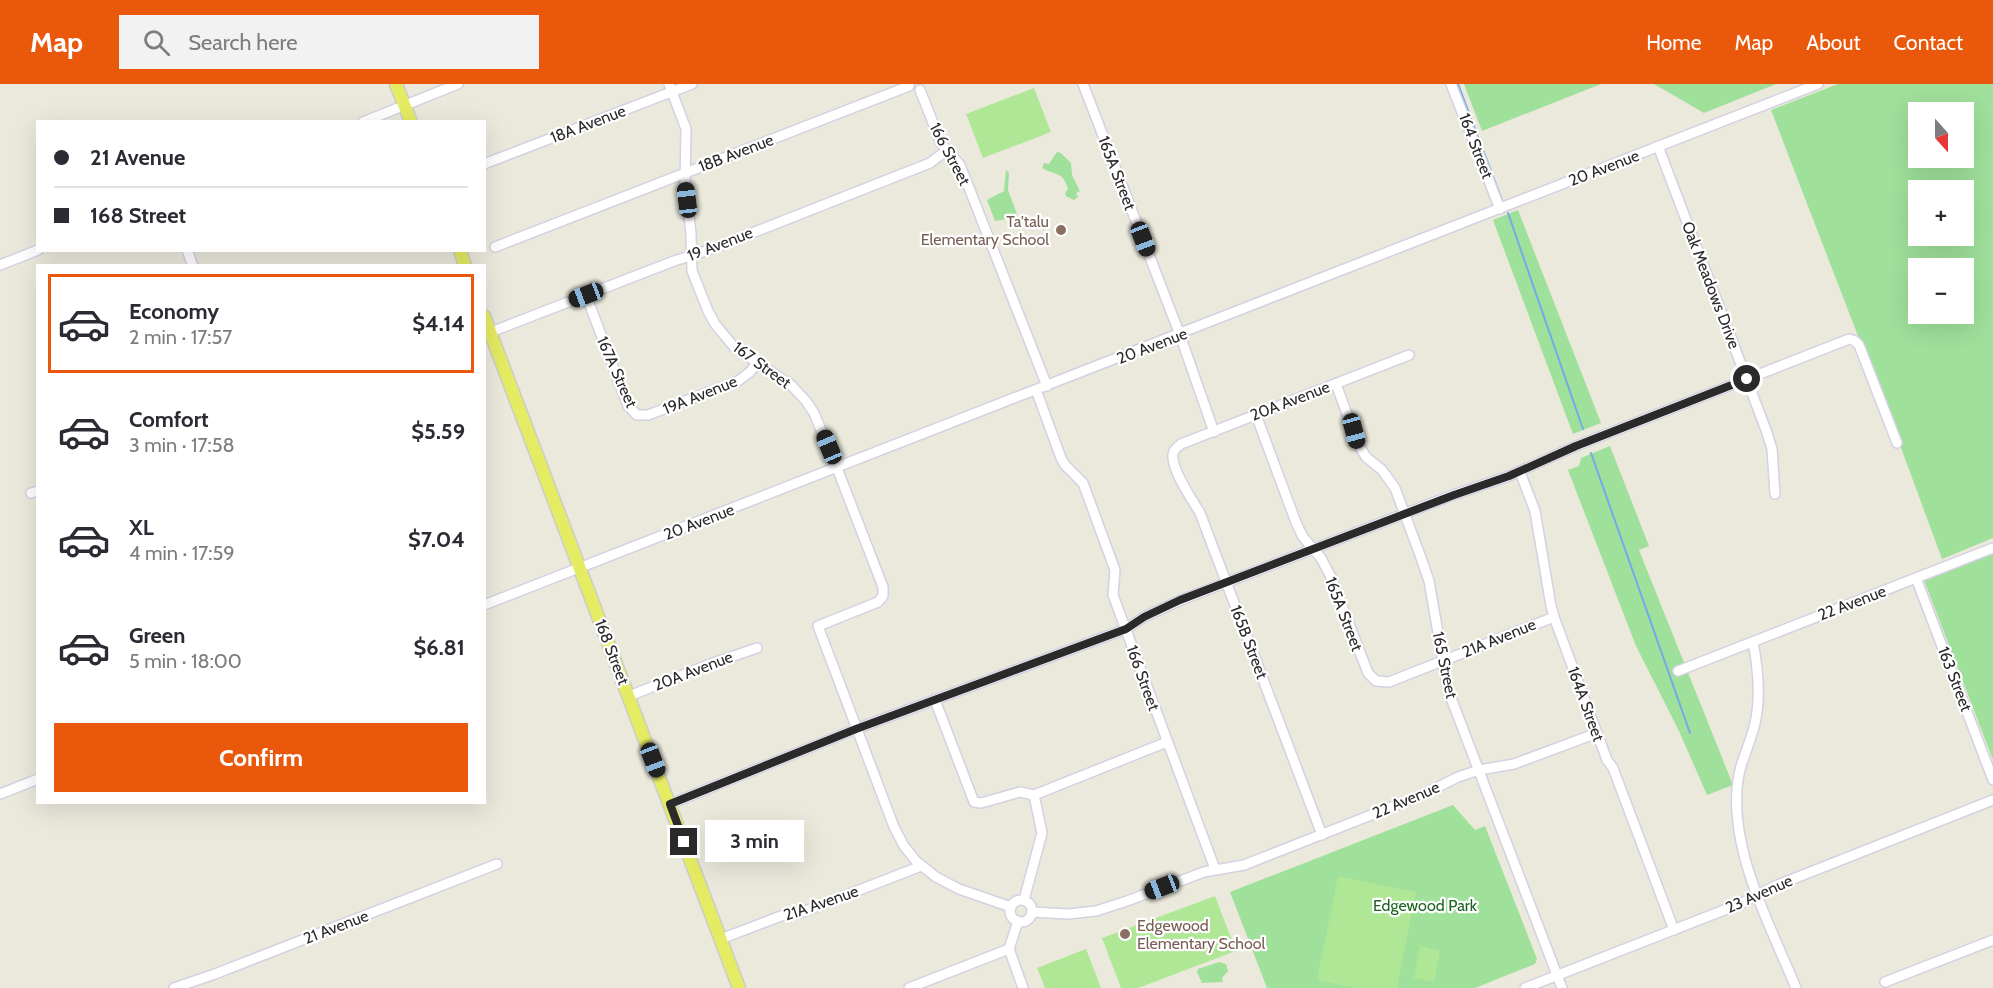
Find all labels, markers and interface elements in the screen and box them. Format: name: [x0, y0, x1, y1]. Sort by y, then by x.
search box: [119, 15, 539, 69]
text: Map: [30, 25, 83, 59]
icon: search: [140, 26, 173, 59]
text: Search here: [188, 29, 297, 56]
text: Home: [1646, 30, 1702, 55]
text: Map: [1735, 30, 1773, 55]
text: About: [1806, 30, 1860, 55]
text: Contact: [1893, 30, 1963, 55]
street label: 18A Avenue: [548, 101, 628, 147]
north arrow: [1908, 102, 1974, 168]
map controls: [1908, 102, 1974, 324]
street label: 164 Street: [1455, 111, 1497, 182]
street label: 166 Street: [926, 119, 975, 189]
street label: 18B Avenue: [696, 130, 776, 176]
street label: 165A Street: [1094, 133, 1140, 213]
text: 21 Avenue: [90, 144, 185, 171]
street label: 20 Avenue: [1566, 146, 1642, 190]
button: +: [1908, 180, 1974, 246]
car: [676, 181, 698, 219]
text: 168 Street: [90, 202, 186, 229]
place label: Ta'talu Elementary School: [921, 212, 1049, 249]
car: [1128, 219, 1158, 259]
street label: Oak Meadows Drive: [1678, 219, 1744, 351]
street label: 19 Avenue: [685, 223, 755, 265]
marker: Ta'talu Elementary School: [1054, 223, 1068, 237]
button: −: [1908, 258, 1974, 324]
car: [566, 280, 606, 310]
icon: car: [57, 297, 111, 351]
text: Economy: [129, 298, 219, 325]
text: $4.14: [412, 310, 465, 337]
street label: 20 Avenue: [1114, 324, 1190, 368]
text: 2 min · 17:57: [129, 325, 232, 349]
street label: 167A Street: [593, 333, 641, 411]
street label: 167 Street: [729, 338, 795, 393]
route start: [1733, 365, 1760, 392]
street label: 19A Avenue: [660, 372, 740, 418]
street label: 20A Avenue: [1248, 377, 1332, 425]
icon: car: [57, 405, 111, 459]
text: Comfort: [129, 406, 208, 433]
car: [1341, 411, 1367, 451]
text: $5.59: [411, 418, 465, 445]
car: [814, 427, 844, 467]
text: 3 min · 17:58: [129, 433, 235, 457]
street label: 20 Avenue: [661, 500, 737, 544]
icon: car: [57, 513, 111, 567]
text: XL: [129, 514, 154, 541]
text: $7.04: [408, 526, 465, 553]
text: 4 min · 17:59: [129, 541, 235, 565]
street label: 165A Street: [1321, 574, 1367, 654]
street label: 22 Avenue: [1815, 581, 1889, 625]
street label: 165B Street: [1226, 603, 1272, 682]
street label: 21A Avenue: [1459, 615, 1539, 661]
street label: 168 Street: [591, 617, 633, 688]
icon: car: [57, 621, 111, 675]
text: Green: [129, 622, 185, 649]
street label: 165 Street: [1429, 630, 1461, 701]
text: $6.81: [414, 634, 465, 661]
street label: 166 Street: [1122, 643, 1164, 714]
street label: 163 Street: [1934, 644, 1976, 715]
street label: 20A Avenue: [651, 647, 735, 695]
text: 5 min · 18:00: [129, 649, 242, 673]
street label: 164A Street: [1564, 664, 1608, 745]
button: Confirm: [54, 723, 468, 792]
car: [638, 740, 668, 780]
street label: 22 Avenue: [1370, 777, 1442, 823]
callout: 3 min: [705, 821, 804, 863]
route end: [670, 828, 697, 855]
text: 3 min: [730, 829, 779, 853]
street label: 23 Avenue: [1723, 871, 1795, 917]
car: [1142, 872, 1182, 902]
street label: 21A Avenue: [781, 881, 861, 925]
park label: Edgewood Park: [1373, 896, 1478, 915]
street label: 21 Avenue: [301, 906, 371, 948]
place label: Edgewood Elementary School: [1137, 916, 1265, 953]
marker: Edgewood Elementary School: [1118, 927, 1132, 941]

